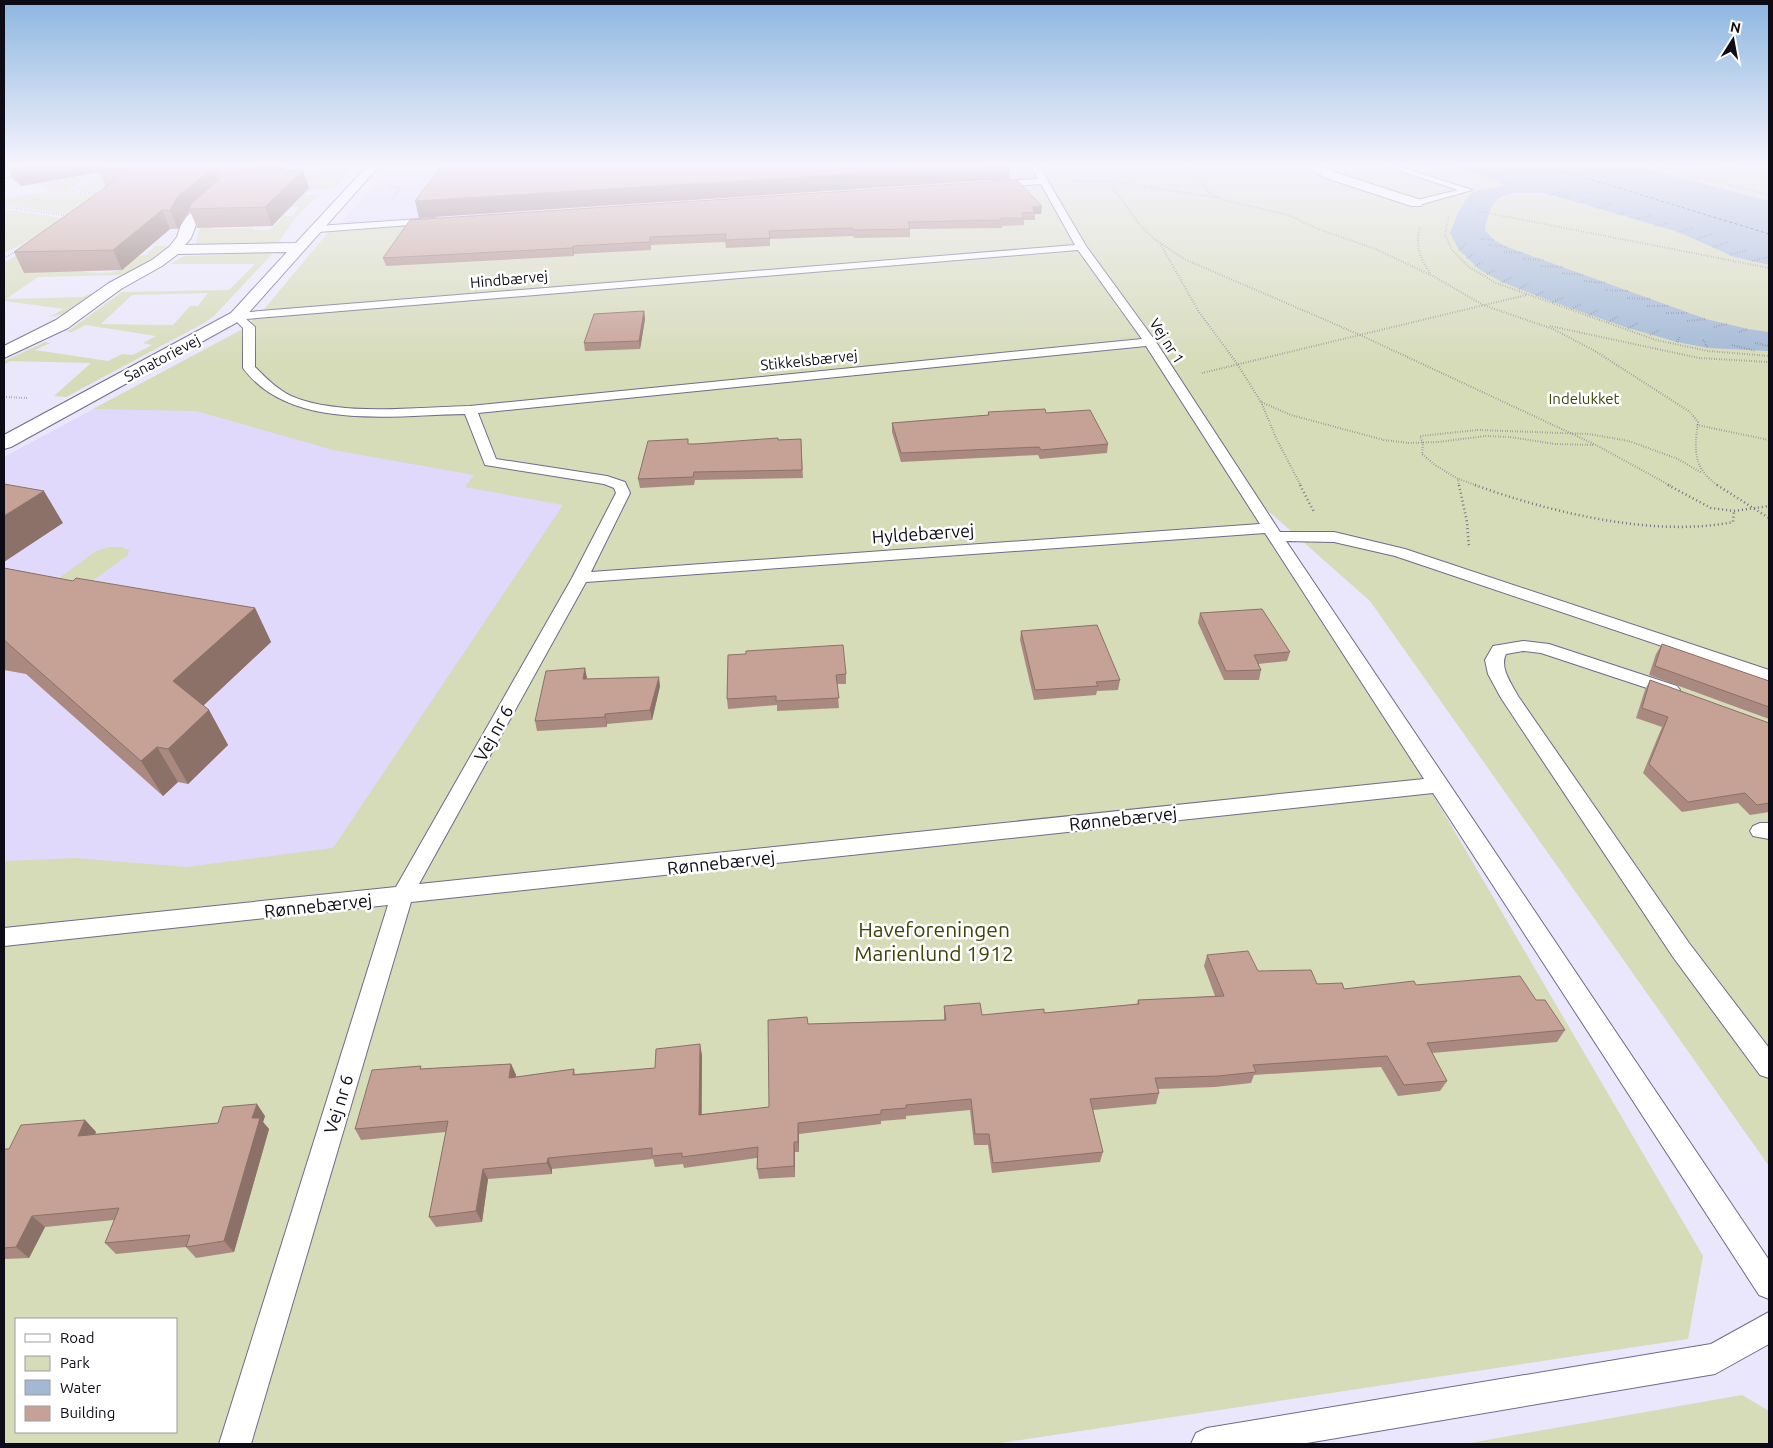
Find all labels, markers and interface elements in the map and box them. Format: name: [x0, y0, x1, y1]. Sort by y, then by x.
north arrow: [1708, 15, 1758, 65]
text: N: [1729, 18, 1742, 36]
street label: Hindbærvej: [469, 267, 549, 291]
street label: Vej nr 1: [1146, 315, 1188, 367]
street label: Sanatorievej: [121, 331, 203, 385]
street label: Stikkelsbærvej: [759, 346, 859, 374]
park label: Indelukket: [1548, 390, 1620, 407]
street label: Hyldebærvej: [871, 519, 975, 547]
street label: Vej nr 6: [470, 702, 516, 764]
street label: Rønnebærvej: [1068, 802, 1178, 834]
street label: Rønnebærvej: [666, 846, 776, 878]
street label: Rønnebærvej: [263, 889, 373, 921]
park label: Haveforeningen Marienlund 1912: [854, 917, 1014, 965]
street label: Vej nr 6: [320, 1072, 356, 1136]
legend: [15, 1318, 178, 1433]
text: Road: [60, 1329, 95, 1346]
text: Park: [60, 1354, 90, 1371]
text: Water: [60, 1379, 101, 1396]
text: Building: [60, 1404, 115, 1421]

